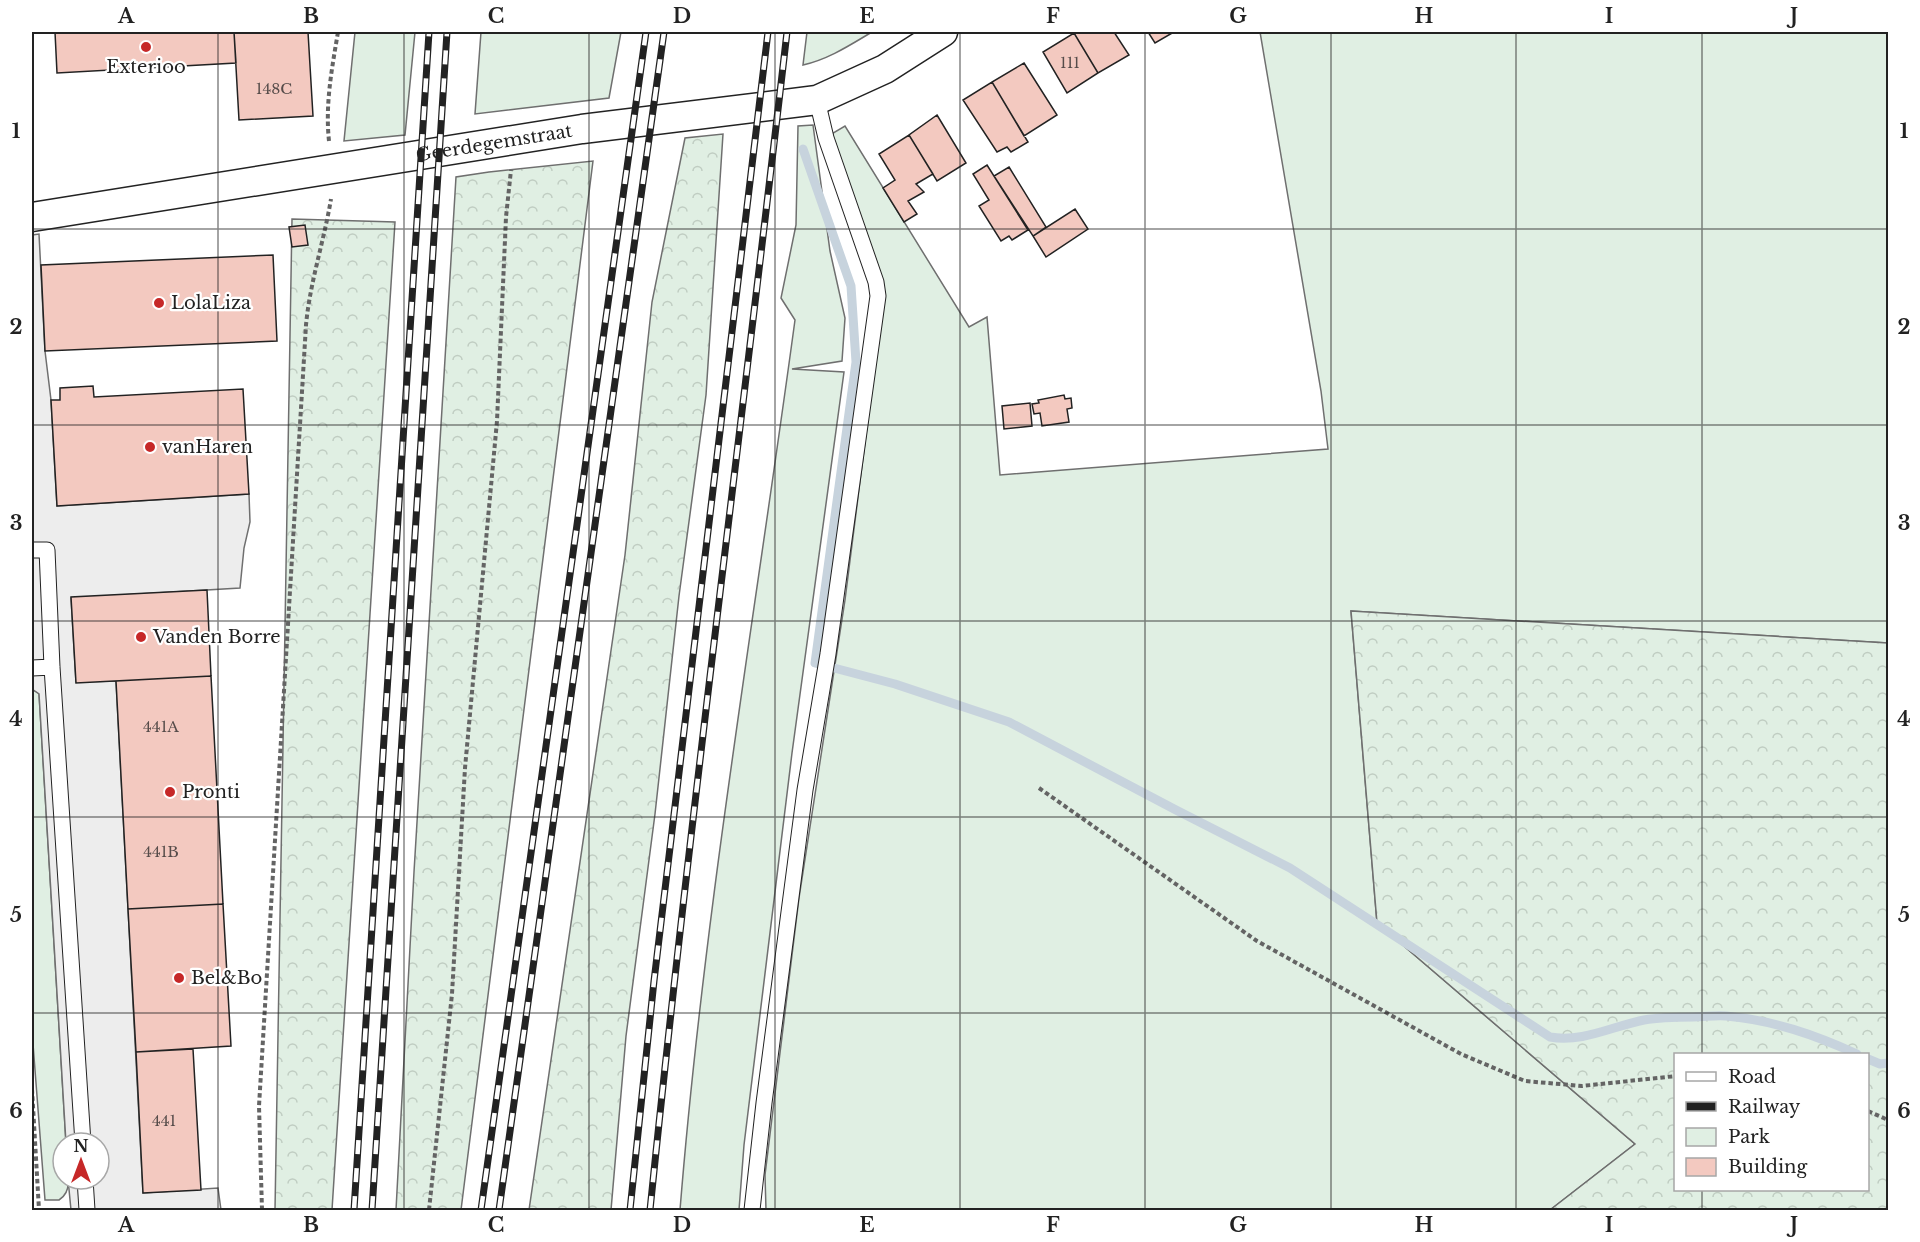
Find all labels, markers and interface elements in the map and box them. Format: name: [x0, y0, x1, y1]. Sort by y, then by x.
text: A: [117, 4, 135, 28]
text: B: [303, 4, 319, 28]
text: C: [488, 4, 504, 28]
text: D: [673, 4, 691, 28]
text: E: [859, 4, 875, 28]
text: F: [1046, 4, 1060, 28]
text: G: [1229, 4, 1247, 28]
text: H: [1415, 4, 1434, 28]
text: I: [1605, 4, 1613, 28]
text: J: [1786, 4, 1798, 28]
marker: Exterioo: [139, 40, 153, 54]
house number: 111: [1060, 53, 1080, 72]
place label: Exterioo: [106, 56, 186, 78]
house number: 148C: [256, 79, 292, 98]
text: 1: [12, 119, 21, 143]
text: 1: [1900, 119, 1909, 143]
street label: Geerdegemstraat: [414, 120, 574, 166]
place label: LolaLiza: [171, 292, 251, 314]
marker: LolaLiza: [152, 296, 166, 310]
text: 2: [9, 315, 23, 339]
text: 2: [1897, 315, 1911, 339]
place label: vanHaren: [162, 436, 253, 458]
marker: vanHaren: [143, 440, 157, 454]
text: 3: [10, 511, 22, 535]
text: 3: [1898, 511, 1910, 535]
place label: Vanden Borre: [152, 626, 281, 648]
marker: Vanden Borre: [134, 630, 148, 644]
text: 4: [9, 707, 23, 731]
text: 4: [1897, 707, 1911, 731]
house number: 441A: [143, 717, 179, 736]
place label: Pronti: [182, 781, 240, 803]
marker: Pronti: [163, 785, 177, 799]
house number: 441B: [143, 842, 179, 861]
text: 5: [10, 903, 22, 927]
text: 5: [1898, 903, 1910, 927]
place label: Bel&Bo: [191, 967, 262, 989]
marker: Bel&Bo: [172, 971, 186, 985]
legend: [1674, 1053, 1869, 1191]
text: Road: [1728, 1066, 1776, 1088]
text: Railway: [1728, 1096, 1801, 1118]
text: 6: [9, 1099, 23, 1123]
text: 6: [1897, 1099, 1911, 1123]
house number: 441: [152, 1111, 176, 1130]
text: Park: [1728, 1126, 1770, 1148]
north arrow: [51, 1131, 111, 1191]
text: N: [73, 1136, 89, 1156]
text: Building: [1728, 1156, 1807, 1178]
text: A: [117, 1213, 135, 1237]
text: B: [303, 1213, 319, 1237]
text: C: [488, 1213, 504, 1237]
text: D: [673, 1213, 691, 1237]
text: E: [859, 1213, 875, 1237]
text: F: [1046, 1213, 1060, 1237]
text: G: [1229, 1213, 1247, 1237]
text: H: [1415, 1213, 1434, 1237]
text: I: [1605, 1213, 1613, 1237]
text: J: [1786, 1213, 1798, 1237]

